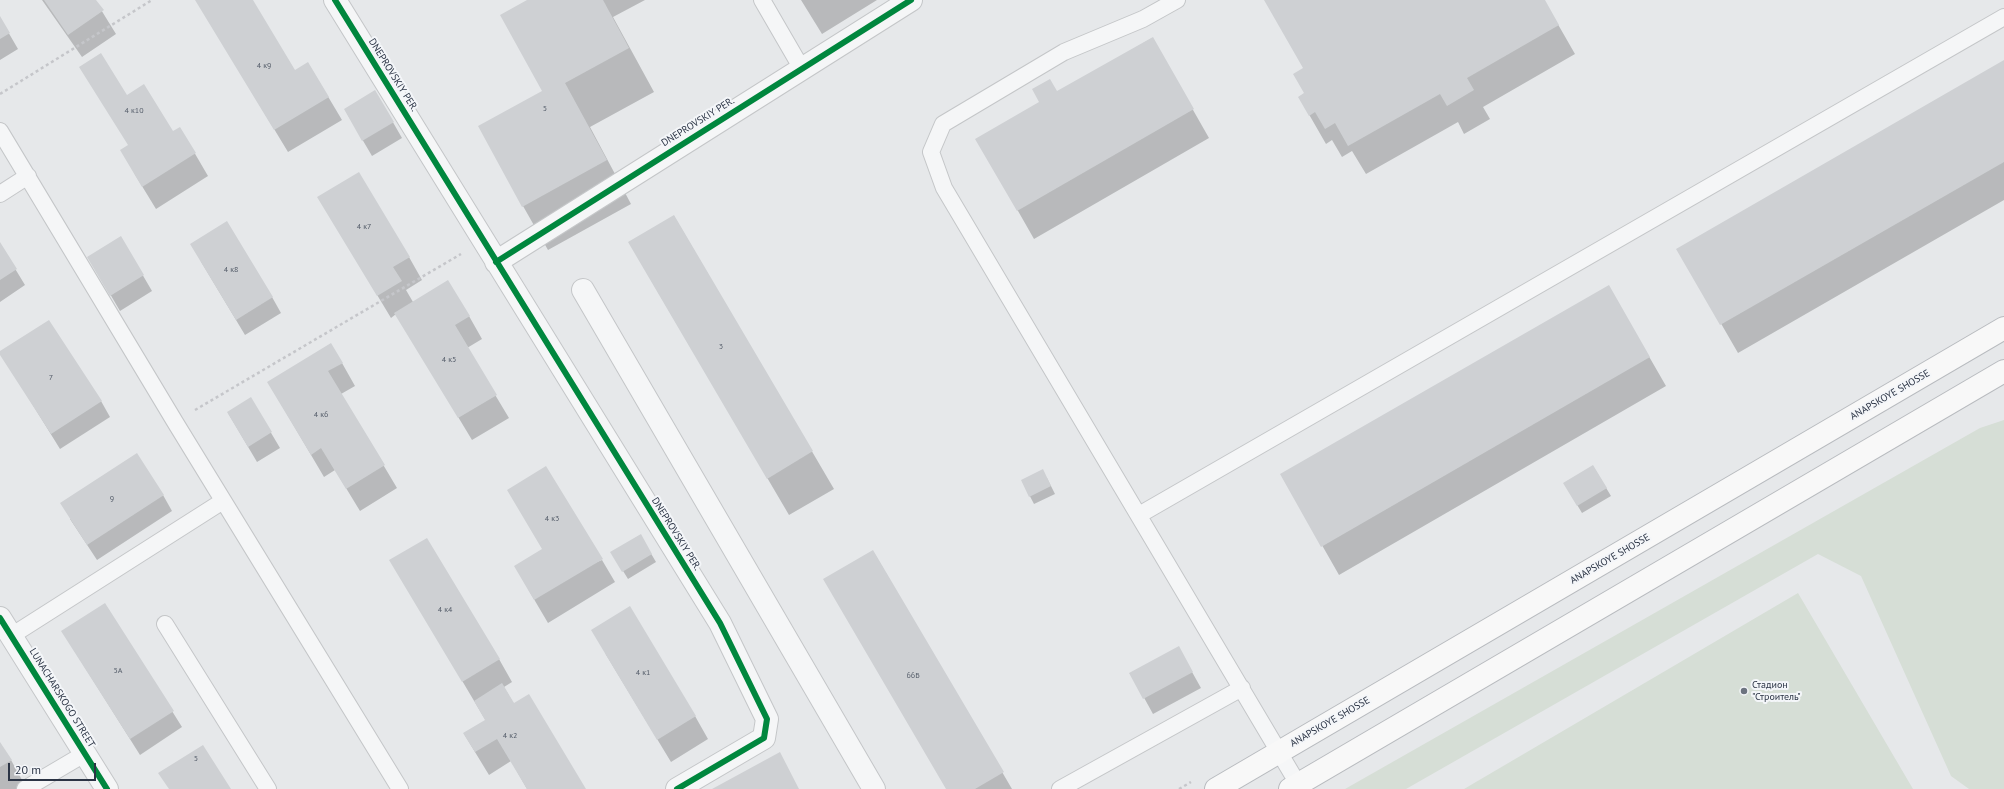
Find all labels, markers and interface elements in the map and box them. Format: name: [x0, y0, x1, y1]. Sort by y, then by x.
street label: DNEPROVSKIY PER.: [366, 36, 420, 114]
house number: 4 к9: [257, 61, 271, 71]
street label: DNEPROVSKIY PER.: [659, 95, 737, 149]
house number: 5: [543, 104, 547, 114]
house number: 4 к10: [124, 106, 144, 116]
house number: 4 к7: [357, 222, 371, 232]
house number: 4 к8: [224, 265, 238, 275]
house number: 3: [719, 342, 723, 352]
house number: 4 к5: [442, 355, 456, 365]
street label: ANAPSKOYE SHOSSE: [1848, 367, 1932, 423]
house number: 7: [49, 373, 53, 383]
house number: 4 к6: [314, 410, 328, 420]
house number: 9: [110, 494, 114, 504]
street label: DNEPROVSKIY PER.: [649, 495, 703, 573]
house number: 4 к3: [545, 514, 559, 524]
street label: ANAPSKOYE SHOSSE: [1568, 531, 1652, 587]
house number: 4 к4: [438, 605, 452, 615]
street label: LUNACHARSKOGO STREET: [27, 646, 97, 750]
house number: 5А: [113, 666, 123, 676]
house number: 4 к1: [636, 668, 650, 678]
house number: 66Б: [906, 671, 920, 681]
place label: Стадион "Строитель": [1752, 679, 1800, 702]
marker: Стадион "Строитель": [1739, 686, 1749, 696]
street label: ANAPSKOYE SHOSSE: [1288, 694, 1372, 750]
house number: 4 к2: [503, 731, 517, 741]
house number: 5: [194, 754, 198, 764]
scale bar: [10, 755, 98, 781]
text: 20 m: [15, 762, 41, 777]

